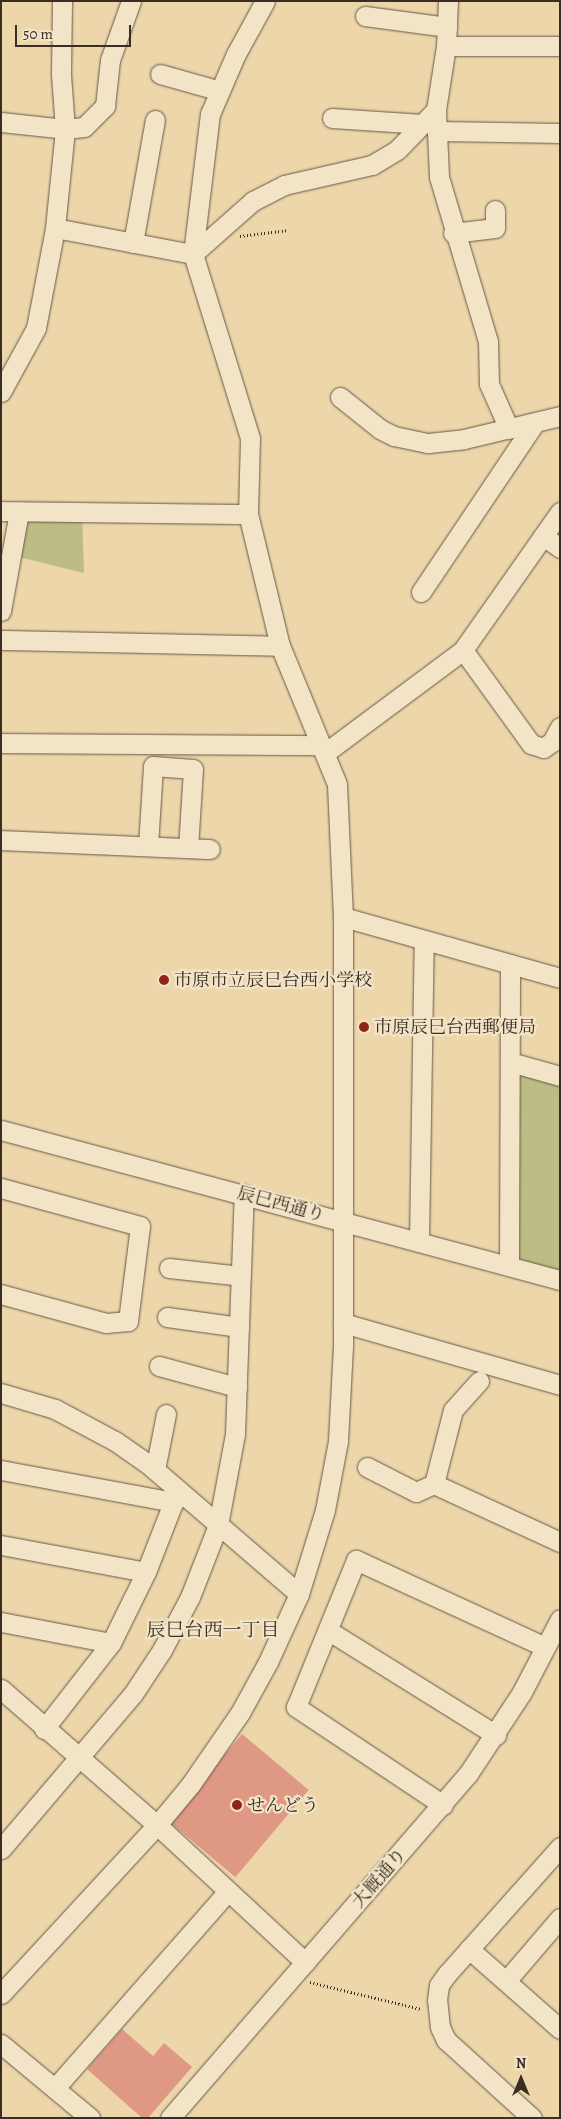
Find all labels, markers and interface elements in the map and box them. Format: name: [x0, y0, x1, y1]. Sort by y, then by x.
scale bar: [18, 15, 134, 47]
text: 50 m: [23, 24, 53, 44]
place label: 市原市立辰巳台西小学校: [174, 969, 372, 991]
marker: 市原市立辰巳台西小学校: [158, 974, 170, 986]
place label: 市原辰巳台西郵便局: [374, 1016, 536, 1038]
marker: 市原辰巳台西郵便局: [358, 1021, 370, 1033]
street label: 辰巳西通り: [235, 1182, 327, 1226]
district label: 辰巳台西一丁目: [147, 1620, 279, 1642]
place label: せんどう: [247, 1794, 319, 1816]
marker: せんどう: [231, 1799, 243, 1811]
street label: 大厩通り: [347, 1844, 411, 1912]
north arrow: [496, 2054, 546, 2104]
text: N: [516, 2054, 526, 2073]

